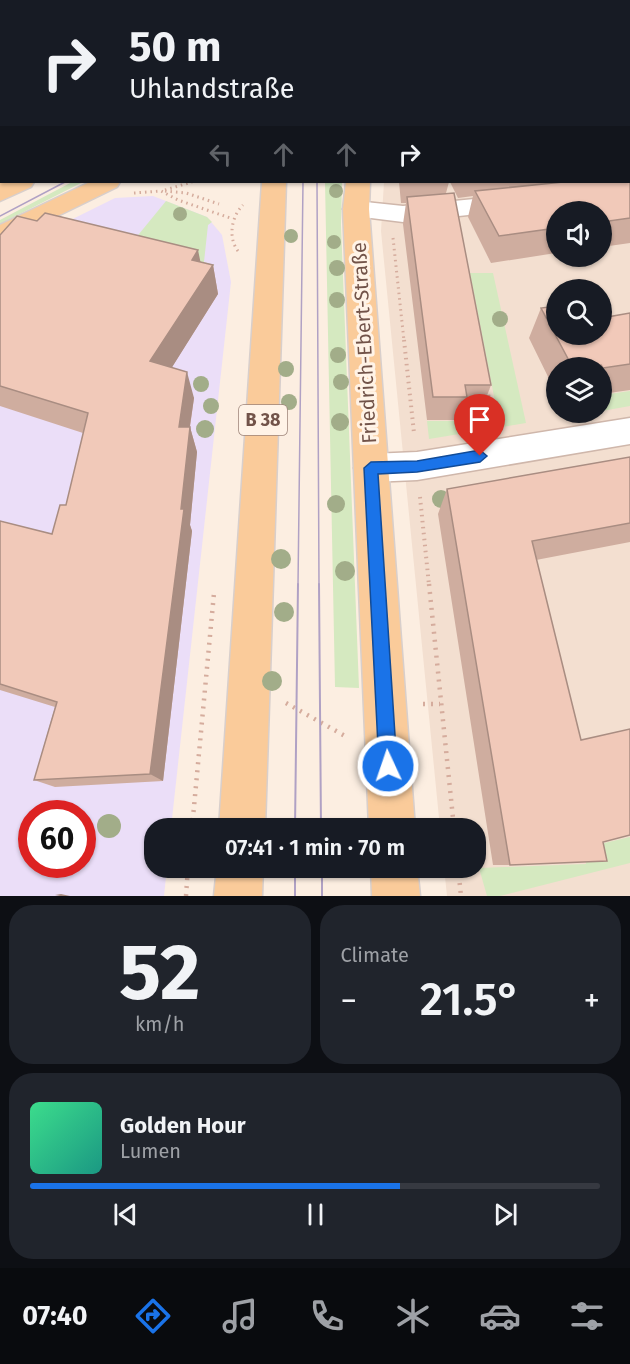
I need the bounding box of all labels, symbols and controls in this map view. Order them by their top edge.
text: 50 m [129,22,222,72]
icon: right [30,24,108,102]
text: Uhlandstraße [129,73,294,105]
icon: left [204,138,237,171]
icon: ahead [267,138,300,171]
icon: ahead [330,138,363,171]
icon: right [393,138,426,171]
map controls [546,201,612,423]
button: sound [546,201,612,267]
street label: Friedrich-Ebert-Straße [347,242,381,444]
button: search [546,279,612,345]
button: layers [546,357,612,423]
pin [454,394,505,456]
icon: arrive [463,403,496,436]
road number: B 38 [239,405,287,435]
position arrow [356,734,420,798]
speed limit sign: 60 [18,800,96,878]
text: 07:41 · 1 min · 70 m [225,834,405,861]
text: 52 [119,926,200,1020]
text: Climate [341,943,409,967]
text: 21.5° [420,973,521,1027]
text: − [341,981,357,1021]
text: + [584,981,600,1021]
text: km/h [135,1012,185,1036]
text: Golden Hour [120,1112,246,1139]
text: Lumen [120,1139,181,1163]
icon: previous [109,1198,142,1231]
icon: pause [299,1198,332,1231]
icon: next [489,1198,522,1231]
icon: directions [132,1295,174,1337]
icon: music [219,1295,261,1337]
icon: phone [306,1295,348,1337]
icon: climate [392,1295,434,1337]
icon: car [479,1295,521,1337]
icon: filters [566,1295,608,1337]
text: 07:40 [22,1300,88,1332]

